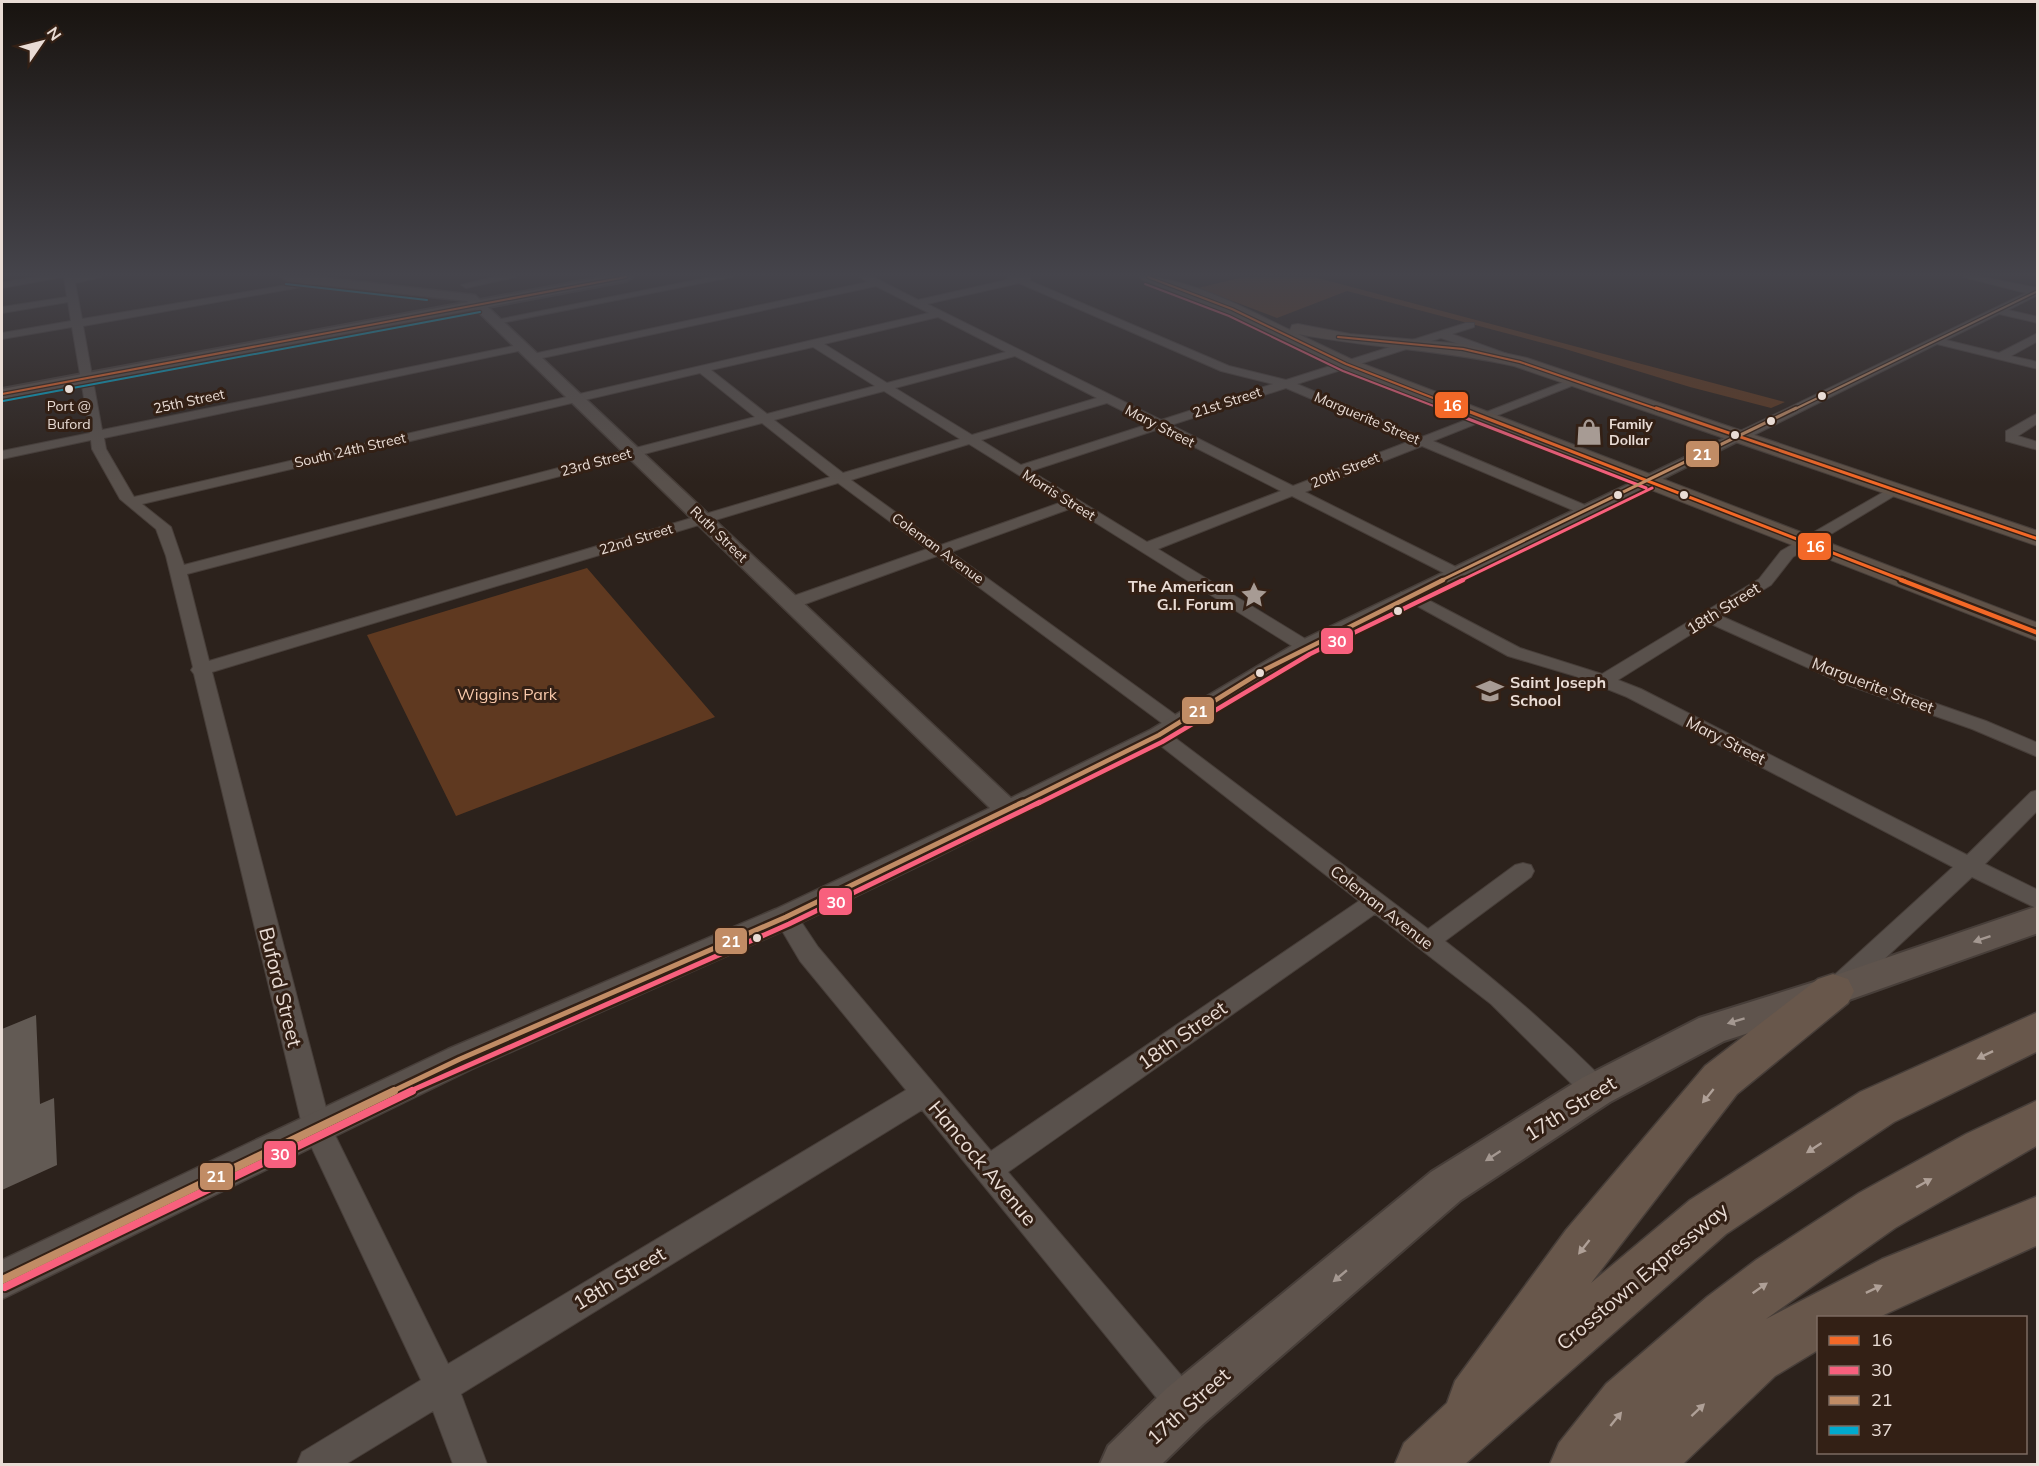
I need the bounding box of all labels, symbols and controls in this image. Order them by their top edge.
north arrow [12,12,72,72]
text: N [43,23,66,44]
street label: 21st Street [1190,382,1264,422]
marker: Port @ Buford [63,383,75,395]
street label: 25th Street [152,385,226,417]
street label: Marguerite Street [1312,388,1423,448]
unlabelled marker [1816,390,1828,402]
line badge: 16 [1434,391,1469,419]
text: 16 [1442,395,1462,415]
place label: Port @ Buford [47,397,91,433]
street label: Mary Street [1122,401,1198,451]
place label: Family Dollar [1609,415,1653,449]
unlabelled marker [1765,415,1777,427]
shop icon: Family Dollar [1574,417,1604,447]
street label: South 24th Street [293,428,408,472]
unlabelled marker [1729,429,1741,441]
line badge: 21 [1685,440,1720,468]
street label: 23rd Street [559,444,633,480]
text: 21 [1692,444,1712,464]
street label: 20th Street [1308,448,1382,492]
street label: Morris Street [1019,465,1099,525]
unlabelled marker [1612,489,1624,501]
unlabelled marker [1678,489,1690,501]
street label: Ruth Street [686,502,752,566]
street label: Coleman Avenue [888,509,988,587]
street label: 22nd Street [597,519,675,559]
line badge: 16 [1797,532,1832,561]
text: 16 [1805,536,1825,556]
place label: The American G.I. Forum [1128,576,1234,614]
street label: 18th Street [1683,577,1764,638]
place icon: The American G.I. Forum [1239,580,1269,610]
unlabelled marker [1392,605,1404,617]
line badge: 30 [1320,627,1354,655]
text: 30 [1327,631,1347,651]
street label: Marguerite Street [1809,653,1937,718]
unlabelled marker [1254,667,1266,679]
place label: Saint Joseph School [1510,672,1606,710]
school or university icon: Saint Joseph School [1475,676,1505,706]
park label: Wiggins Park [457,684,558,704]
line badge: 21 [1181,696,1215,725]
text: 21 [1188,701,1208,721]
street label: Mary Street [1683,711,1769,769]
street label: Coleman Avenue [1327,861,1437,953]
line badge: 30 [818,887,853,916]
text: 30 [826,892,846,912]
street label: Buford Street [254,924,308,1050]
line badge: 21 [714,927,748,955]
text: 21 [721,931,741,951]
unlabelled marker [751,932,763,944]
one-way arrow [1973,934,1991,944]
street label: 18th Street [1133,995,1231,1075]
one-way arrow [1727,1017,1745,1026]
one-way arrow [1976,1051,1993,1060]
street label: 17th Street [1520,1070,1620,1146]
one-way arrow [1701,1088,1714,1104]
street label: Hancock Avenue [924,1096,1042,1230]
line badge: 30 [263,1140,297,1169]
one-way arrow [1806,1143,1822,1154]
text: 30 [270,1144,290,1164]
one-way arrow [1485,1151,1502,1162]
line badge: 21 [199,1162,234,1191]
text: 21 [206,1166,226,1186]
one-way arrow [1916,1178,1933,1188]
street label: Crosstown Expressway [1551,1197,1733,1355]
one-way arrow [1579,1240,1591,1255]
street label: 18th Street [568,1241,670,1315]
one-way arrow [1333,1269,1348,1282]
one-way arrow [1752,1282,1768,1294]
one-way arrow [1865,1285,1882,1294]
legend [1817,1316,2027,1454]
text: 16 [1871,1328,1893,1351]
text: 30 [1871,1358,1893,1381]
street label: 17th Street [1141,1362,1235,1450]
text: 21 [1871,1388,1893,1411]
one-way arrow [1691,1403,1706,1417]
one-way arrow [1610,1411,1623,1427]
text: 37 [1871,1418,1893,1441]

